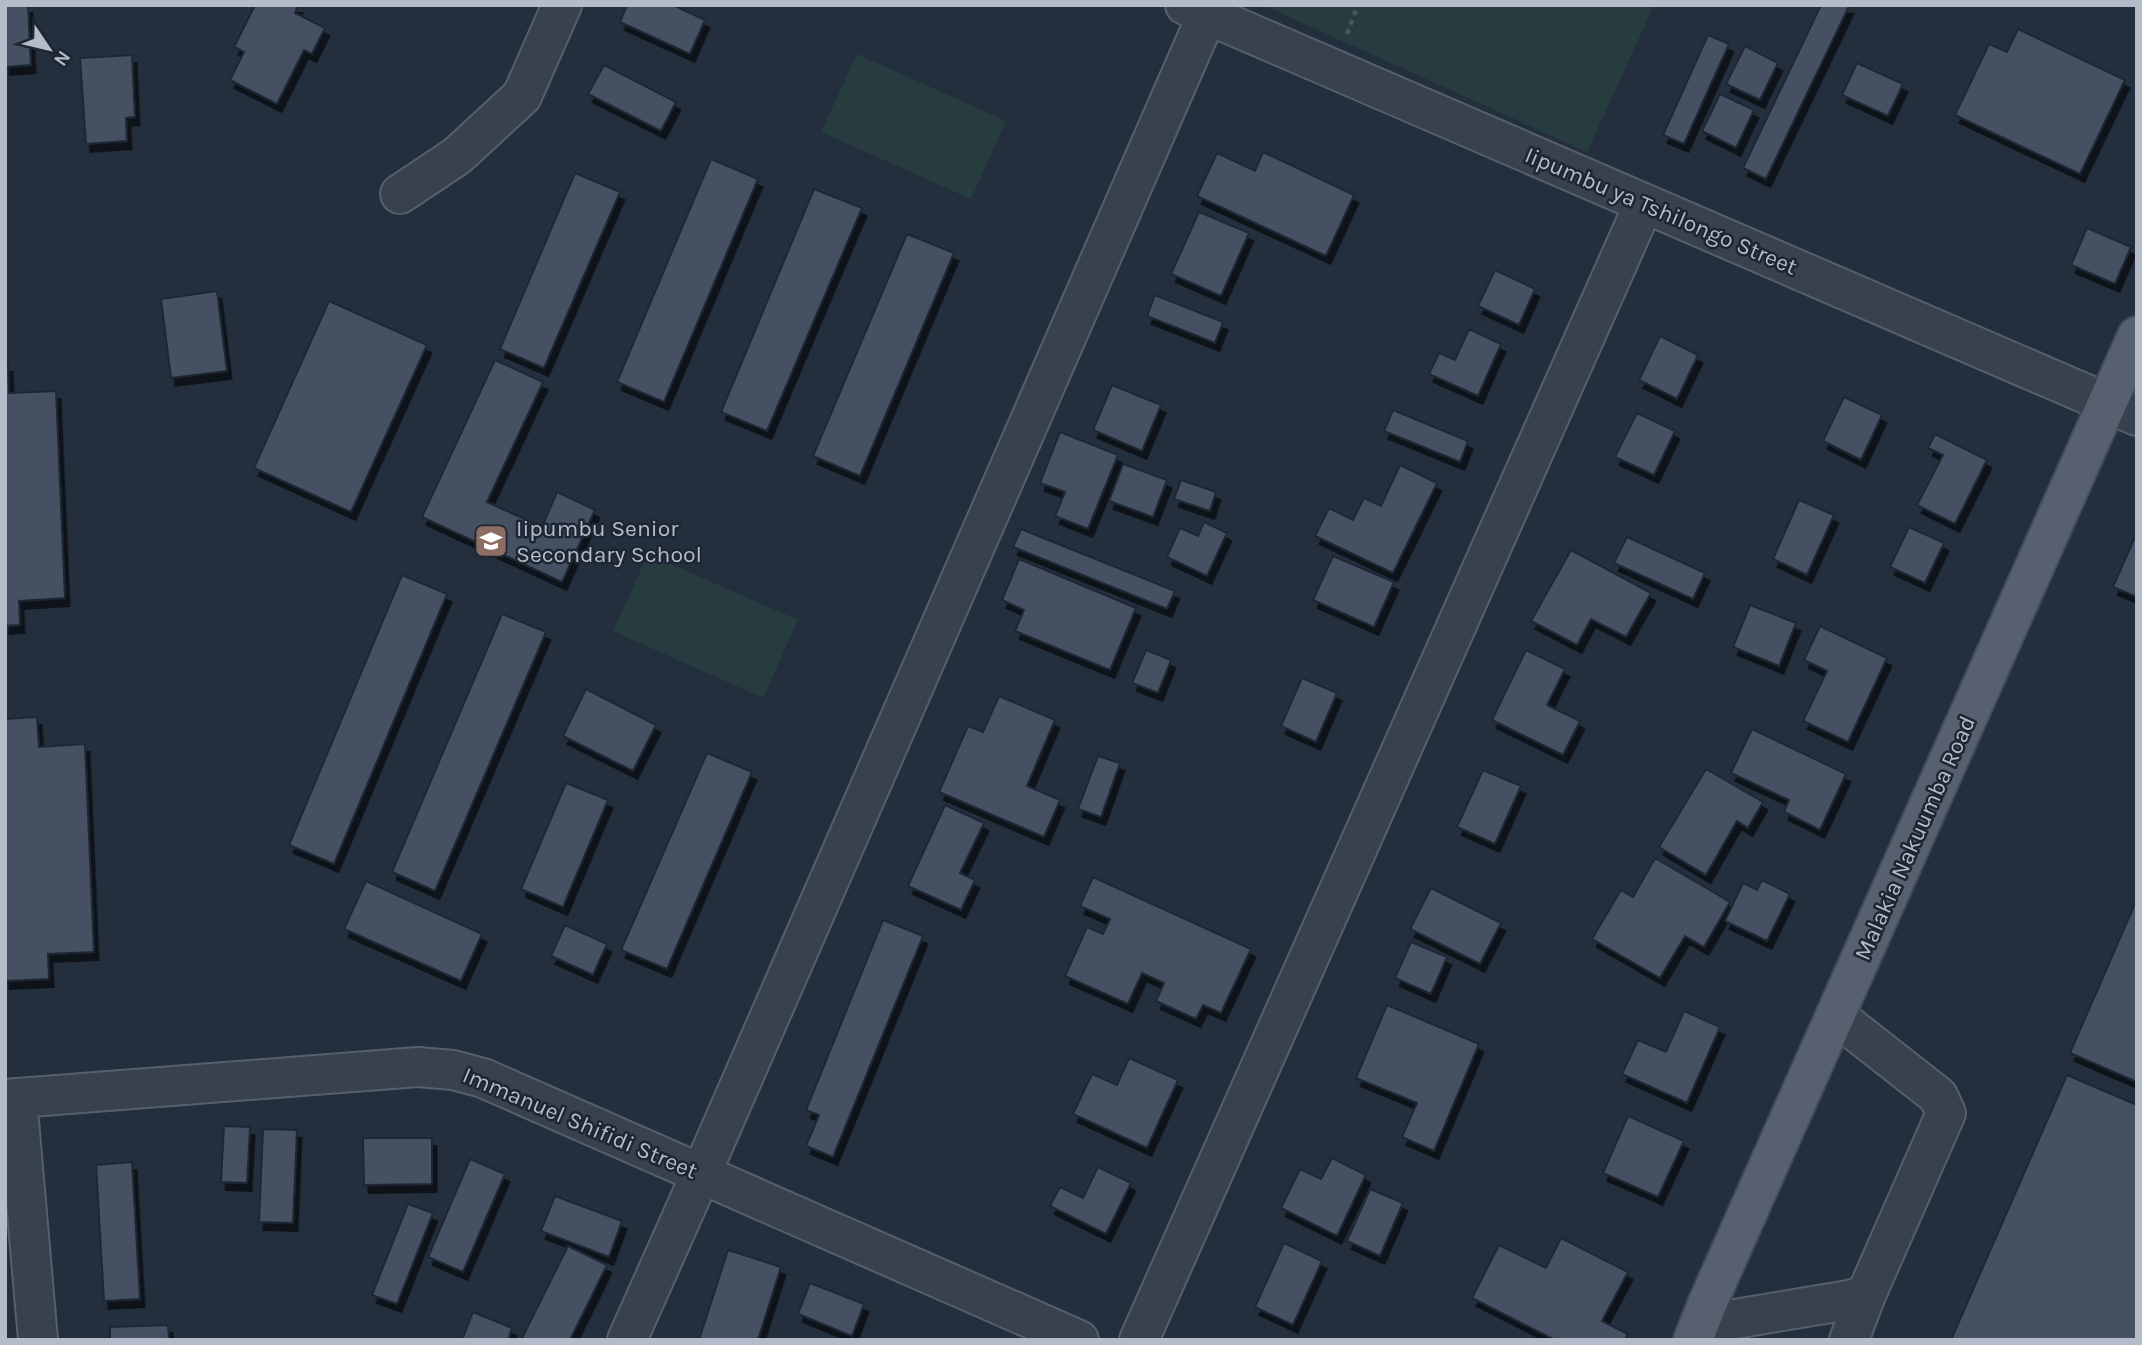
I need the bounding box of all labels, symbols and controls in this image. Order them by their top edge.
north arrow [14,14,84,84]
text: N [49,46,75,70]
street label: Iipumbu ya Tshilongo Street [1521,141,1802,281]
place label: Iipumbu Senior Secondary School [516,515,702,568]
school or university icon: Iipumbu Senior Secondary School [472,522,510,560]
street label: Malakia Nakuumba Road [1849,712,1981,964]
street label: Immanuel Shifidi Street [459,1061,702,1185]

